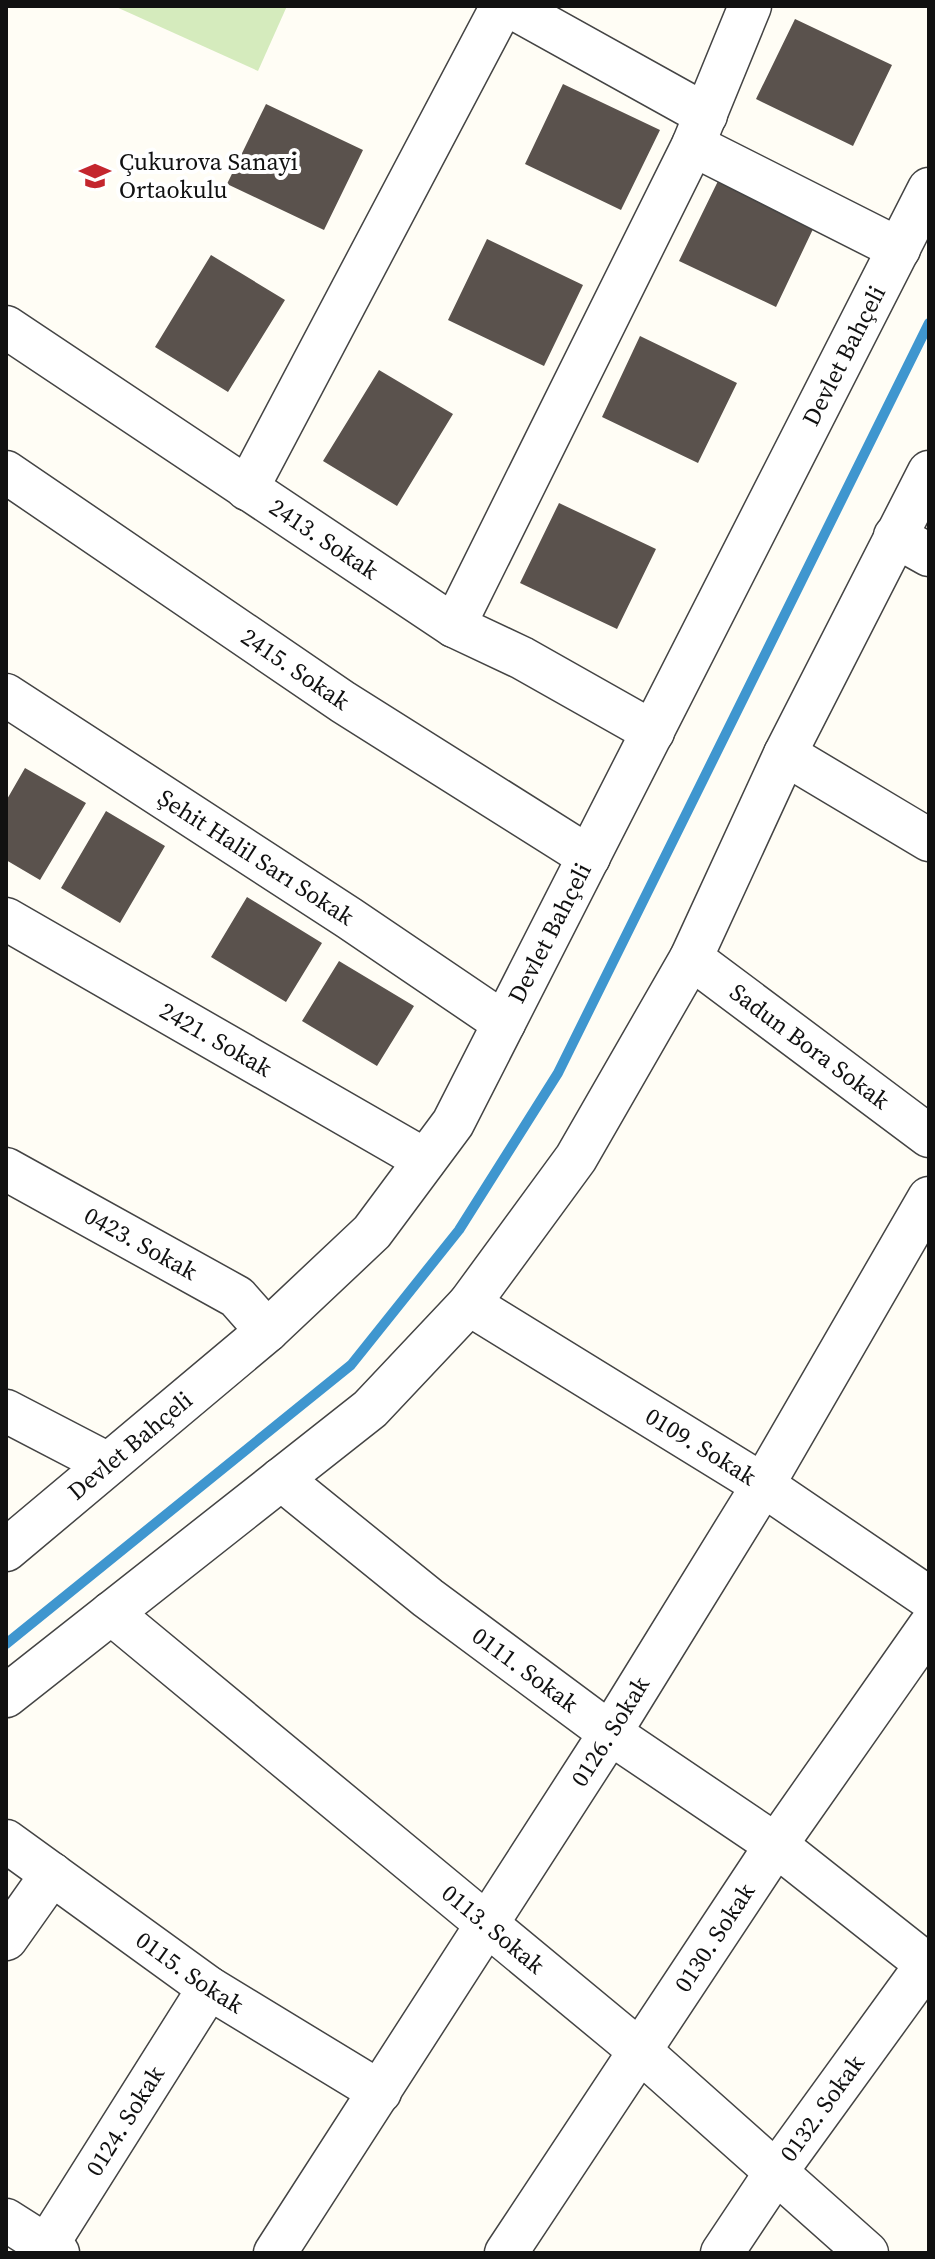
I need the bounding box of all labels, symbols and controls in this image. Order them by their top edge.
place label: Çukurova Sanayi Ortaokulu [119,145,298,206]
school or university icon: Çukurova Sanayi Ortaokulu [78,159,112,193]
street label: Devlet Bahçeli [794,280,893,431]
street label: 2413. Sokak [263,490,386,587]
street label: 2415. Sokak [235,620,357,718]
street label: Şehit Halil Sarı Sokak [152,781,361,933]
street label: Devlet Bahçeli [500,857,599,1009]
street label: Sadun Bora Sokak [723,976,897,1117]
street label: 2421. Sokak [154,994,279,1085]
street label: 0423. Sokak [78,1199,204,1288]
street label: Devlet Bahçeli [60,1384,199,1507]
street label: 0109. Sokak [639,1399,763,1493]
street label: 0111. Sokak [466,1619,586,1720]
street label: 0126. Sokak [563,1669,658,1793]
street label: 0130. Sokak [666,1876,763,1999]
street label: 0113. Sokak [435,1877,553,1982]
street label: 0115. Sokak [129,1923,251,2022]
street label: 0132. Sokak [772,2047,872,2168]
street label: 0124. Sokak [78,2059,172,2182]

